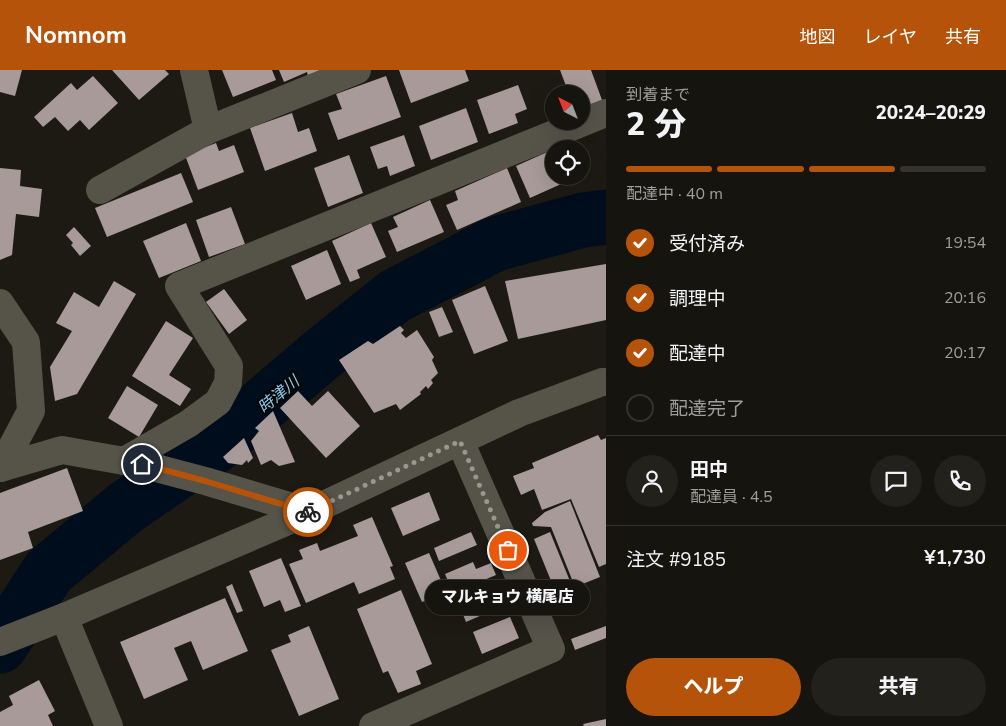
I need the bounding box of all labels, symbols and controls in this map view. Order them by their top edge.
text: Nomnom [25,19,127,51]
text: 地図 [800,25,836,49]
text: レイヤ [864,25,917,49]
text: 共有 [945,25,981,49]
text: 到着まで [626,84,690,106]
north arrow [545,85,590,130]
map controls [545,85,590,185]
text: 20:24–20:29 [875,100,986,126]
text: 2 分 [626,103,686,146]
button: locate [545,140,590,185]
text: 配達中 · 40 m [626,183,723,205]
icon: check [626,229,654,257]
text: 受付済み [669,231,745,257]
text: 19:54 [944,232,986,254]
icon: check [626,284,654,312]
text: 調理中 [669,286,726,312]
text: 20:16 [944,287,986,309]
icon: check [626,339,654,367]
text: 配達中 [669,341,726,367]
text: 20:17 [944,342,986,364]
water label: 時津川 [253,370,306,419]
text: 配達完了 [669,396,745,422]
pin [121,443,163,485]
icon: home [128,450,156,478]
button: person [626,455,678,507]
button: chat [870,455,922,507]
button: phone [934,455,986,507]
text: 田中 [690,457,728,483]
text: 配達員 · 4.5 [690,486,773,508]
courier [283,487,333,537]
icon: bike [294,498,322,526]
pin [487,529,529,571]
icon: bag [494,536,522,564]
text: ¥1,730 [924,545,986,571]
text: 注文 #9185 [626,547,726,573]
callout: マルキョウ 横尾店 [426,580,590,615]
text: マルキョウ 横尾店 [441,586,574,608]
button: ヘルプ [626,658,801,716]
button: 共有 [811,658,986,716]

